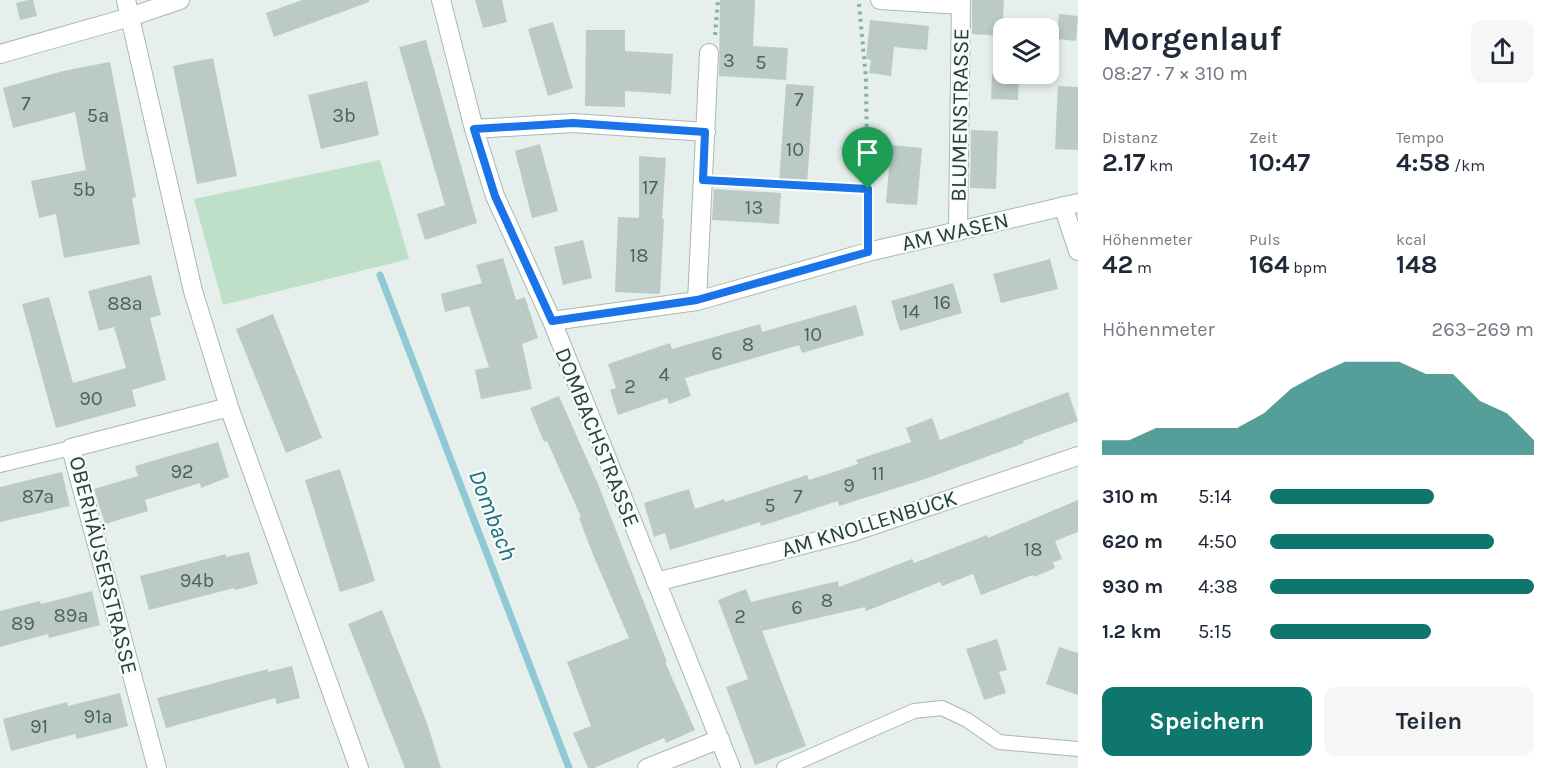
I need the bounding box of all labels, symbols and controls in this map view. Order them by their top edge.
map controls [993,18,1059,84]
button: layers [993,18,1059,84]
text: Morgenlauf [1102,20,1282,58]
button: share [1471,20,1534,83]
street label: BLUMENSTRASSE [945,28,975,202]
house number: 3 [723,49,735,72]
house number: 5 [755,51,767,74]
text: 08:27 · 7 × 310 m [1102,62,1248,85]
house number: 7 [794,88,804,111]
house number: 7 [21,92,31,115]
house number: 5a [87,104,109,127]
house number: 3b [332,104,356,127]
pin [842,127,893,189]
text: Distanz [1102,128,1158,147]
text: Zeit [1249,128,1277,147]
text: Tempo [1396,128,1444,147]
icon: arrive [851,136,884,169]
house number: 10 [786,138,804,161]
text: 2.17 [1102,147,1146,178]
text: 10:47 [1249,147,1310,178]
text: 4:58 [1396,147,1450,178]
text: km [1146,156,1173,175]
text: /km [1450,156,1485,175]
house number: 17 [642,176,659,199]
house number: 5b [72,178,96,201]
house number: 13 [745,196,763,219]
street label: AM WASEN [899,207,1011,257]
text: Höhenmeter [1102,230,1192,249]
text: Puls [1249,230,1280,249]
text: kcal [1396,230,1427,249]
house number: 18 [630,244,648,267]
text: 42 [1102,249,1133,280]
text: 164 [1249,249,1290,280]
text: 148 [1396,249,1438,280]
text: m [1133,258,1152,277]
text: bpm [1290,258,1327,277]
house number: 16 [933,291,951,314]
house number: 88a [107,292,143,315]
house number: 14 [902,300,920,323]
text: Höhenmeter [1102,318,1215,341]
text: 263–269 m [1432,318,1534,341]
house number: 10 [804,323,822,346]
house number: 8 [742,333,754,356]
house number: 6 [711,342,723,365]
street label: DOMBACHSTRASSE [549,344,645,531]
house number: 4 [658,363,670,386]
house number: 2 [624,375,636,398]
house number: 90 [79,387,103,410]
street label: OBERHÄUSERSTRASSE [63,453,143,677]
house number: 92 [170,460,194,483]
house number: 11 [871,462,885,485]
water label: Dombach [463,466,523,564]
house number: 9 [843,474,855,497]
house number: 87a [22,485,54,508]
street label: AM KNOLLENBUCK [778,485,960,563]
house number: 7 [793,485,803,508]
text: 310 m [1102,485,1158,508]
text: 5:14 [1198,485,1232,508]
house number: 5 [764,494,776,517]
text: 620 m [1102,530,1163,553]
text: 4:50 [1198,530,1237,553]
house number: 18 [1024,538,1042,561]
house number: 94b [180,569,214,592]
text: 930 m [1102,575,1163,598]
text: 4:38 [1198,575,1238,598]
house number: 8 [821,589,833,612]
house number: 6 [791,596,803,619]
house number: 89a [54,604,88,627]
house number: 2 [734,605,746,628]
house number: 89 [11,612,35,635]
text: 1.2 km [1102,620,1161,643]
text: 5:15 [1198,620,1232,643]
button: Speichern [1102,687,1312,756]
button: Teilen [1324,687,1534,756]
house number: 91a [83,705,113,728]
house number: 91 [30,715,48,738]

